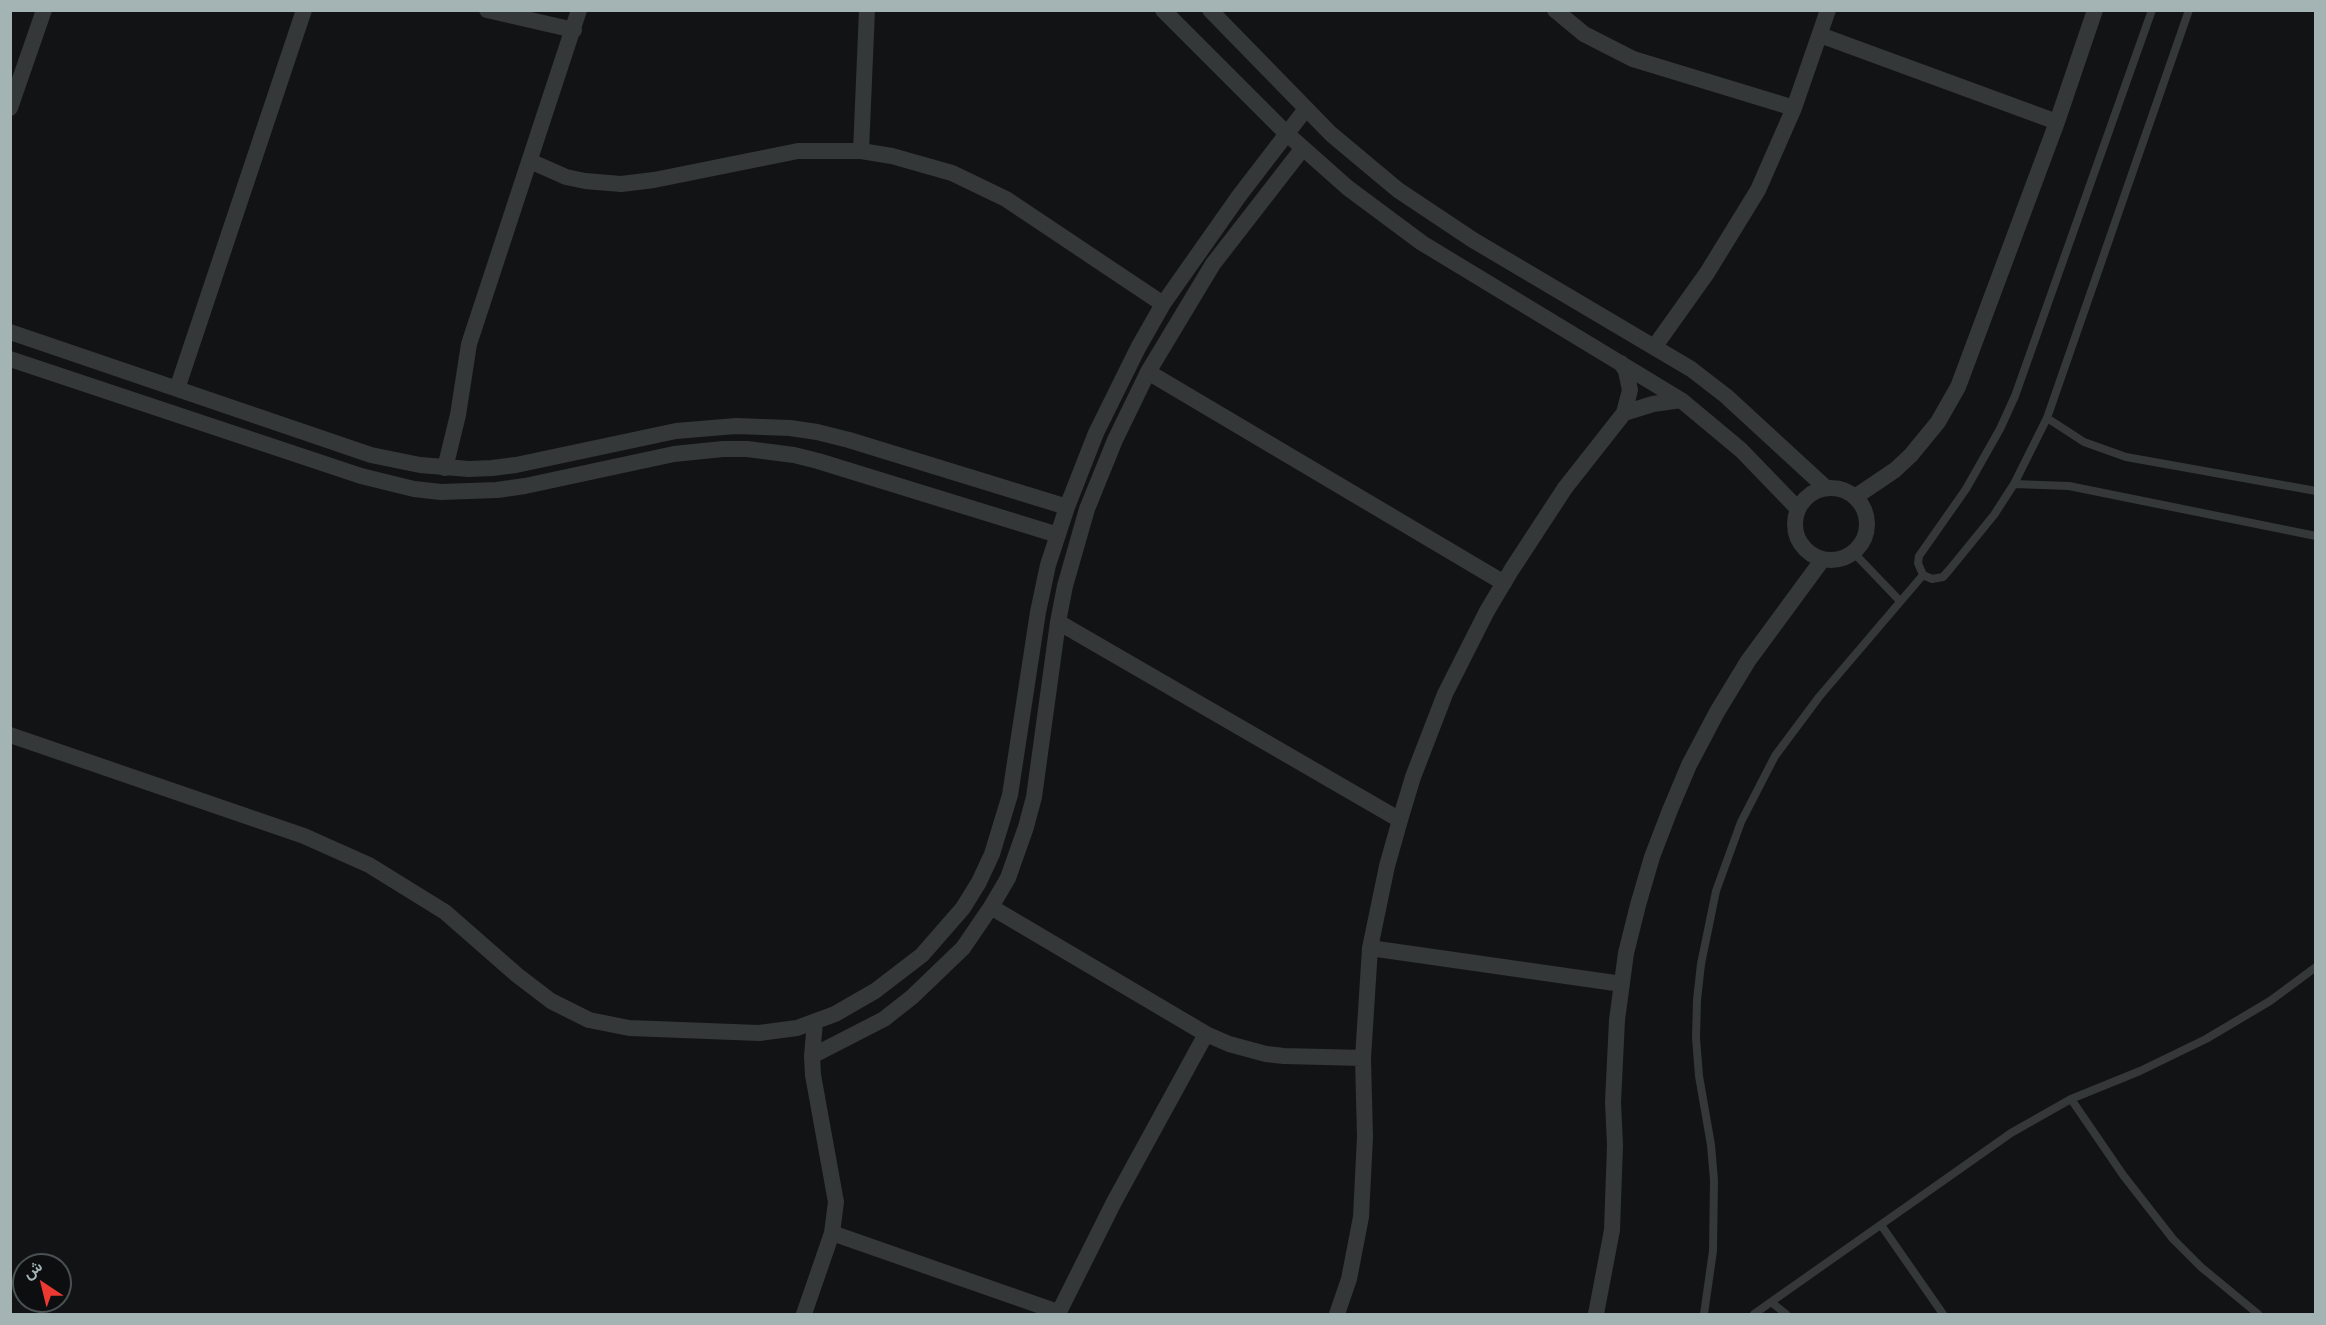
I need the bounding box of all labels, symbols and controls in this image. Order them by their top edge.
north arrow [12,1253,72,1313]
text: ش [19,1255,47,1284]

